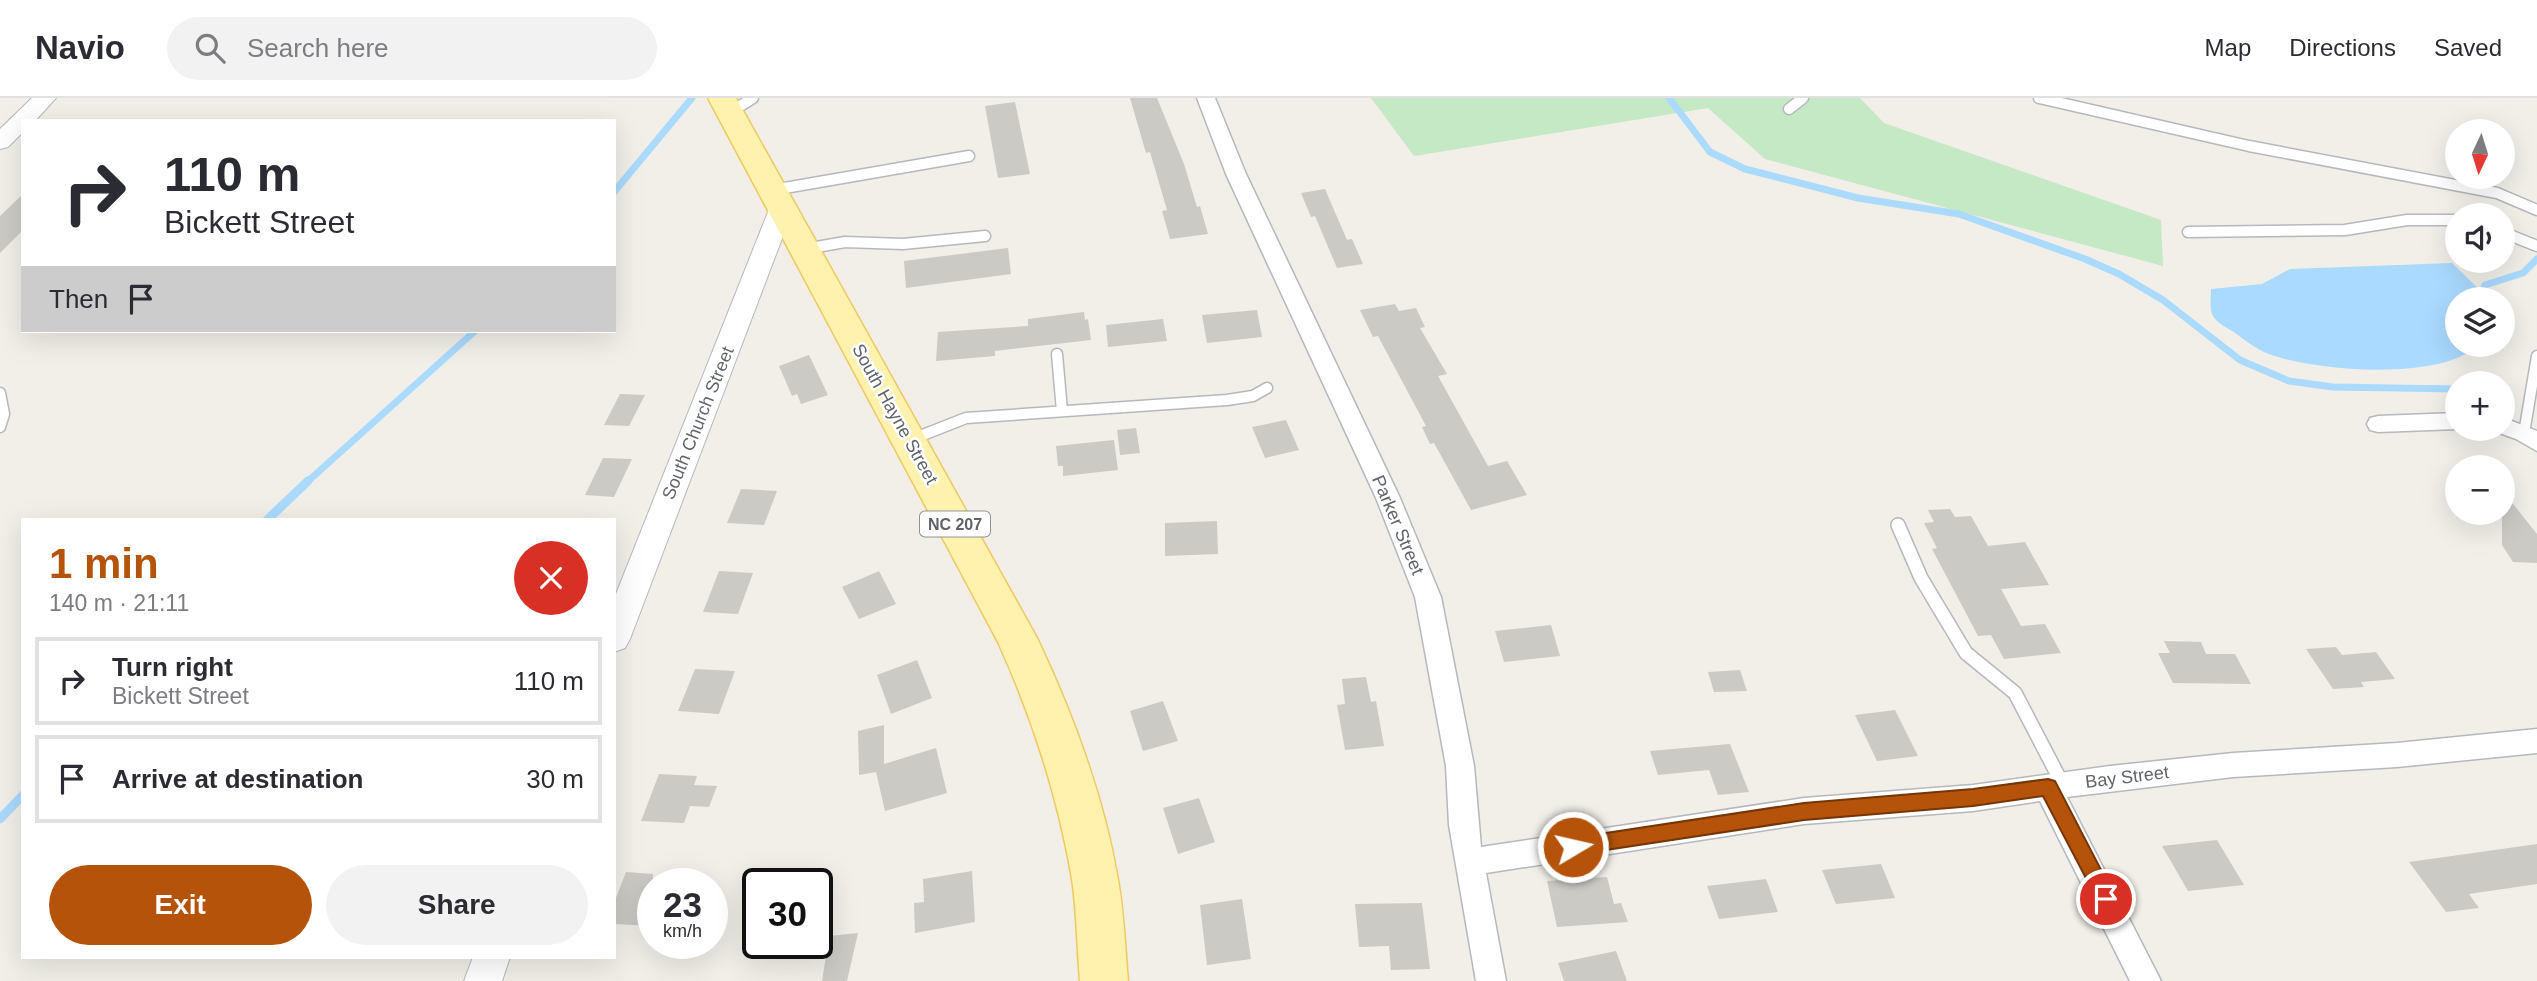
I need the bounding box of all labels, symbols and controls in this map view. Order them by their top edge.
search box [167,17,657,80]
text: Navio [35,29,125,66]
icon: search [191,29,229,67]
text: Search here [247,33,389,63]
text: Map [2205,34,2251,61]
text: Directions [2289,34,2396,61]
text: Saved [2434,34,2502,61]
north arrow [2445,119,2515,189]
map controls [2445,119,2515,525]
icon: right [49,147,140,238]
text: 110 m [164,147,300,201]
button: sound [2445,203,2515,273]
text: Bickett Street [164,204,354,240]
icon: arrive [122,280,160,318]
text: Then [49,284,108,314]
button: layers [2445,287,2515,357]
street label: South Hayne Street [848,340,942,488]
street label: South Church Street [658,344,738,502]
button: + [2445,371,2515,441]
button: − [2445,455,2515,525]
street label: Parker Street [1368,472,1428,578]
road number: NC 207 [920,512,990,536]
text: 1 min [49,540,159,587]
button: close [514,541,588,615]
text: 140 m · 21:11 [49,590,189,616]
text: Turn right [112,652,233,682]
icon: right [53,662,91,700]
text: 110 m [514,666,584,696]
text: Bickett Street [112,683,249,709]
icon: arrive [53,760,91,798]
street label: Bay Street [2084,762,2170,792]
text: Arrive at destination [112,764,363,794]
text: 30 m [526,764,584,794]
position arrow [1536,810,1610,884]
button: Exit [49,865,312,945]
button: Share [326,865,588,945]
speed limit sign: 30 [742,868,833,959]
pin [2076,869,2136,929]
icon: arrive [2087,880,2125,918]
text: 23 [663,885,702,924]
text: km/h [663,921,702,941]

